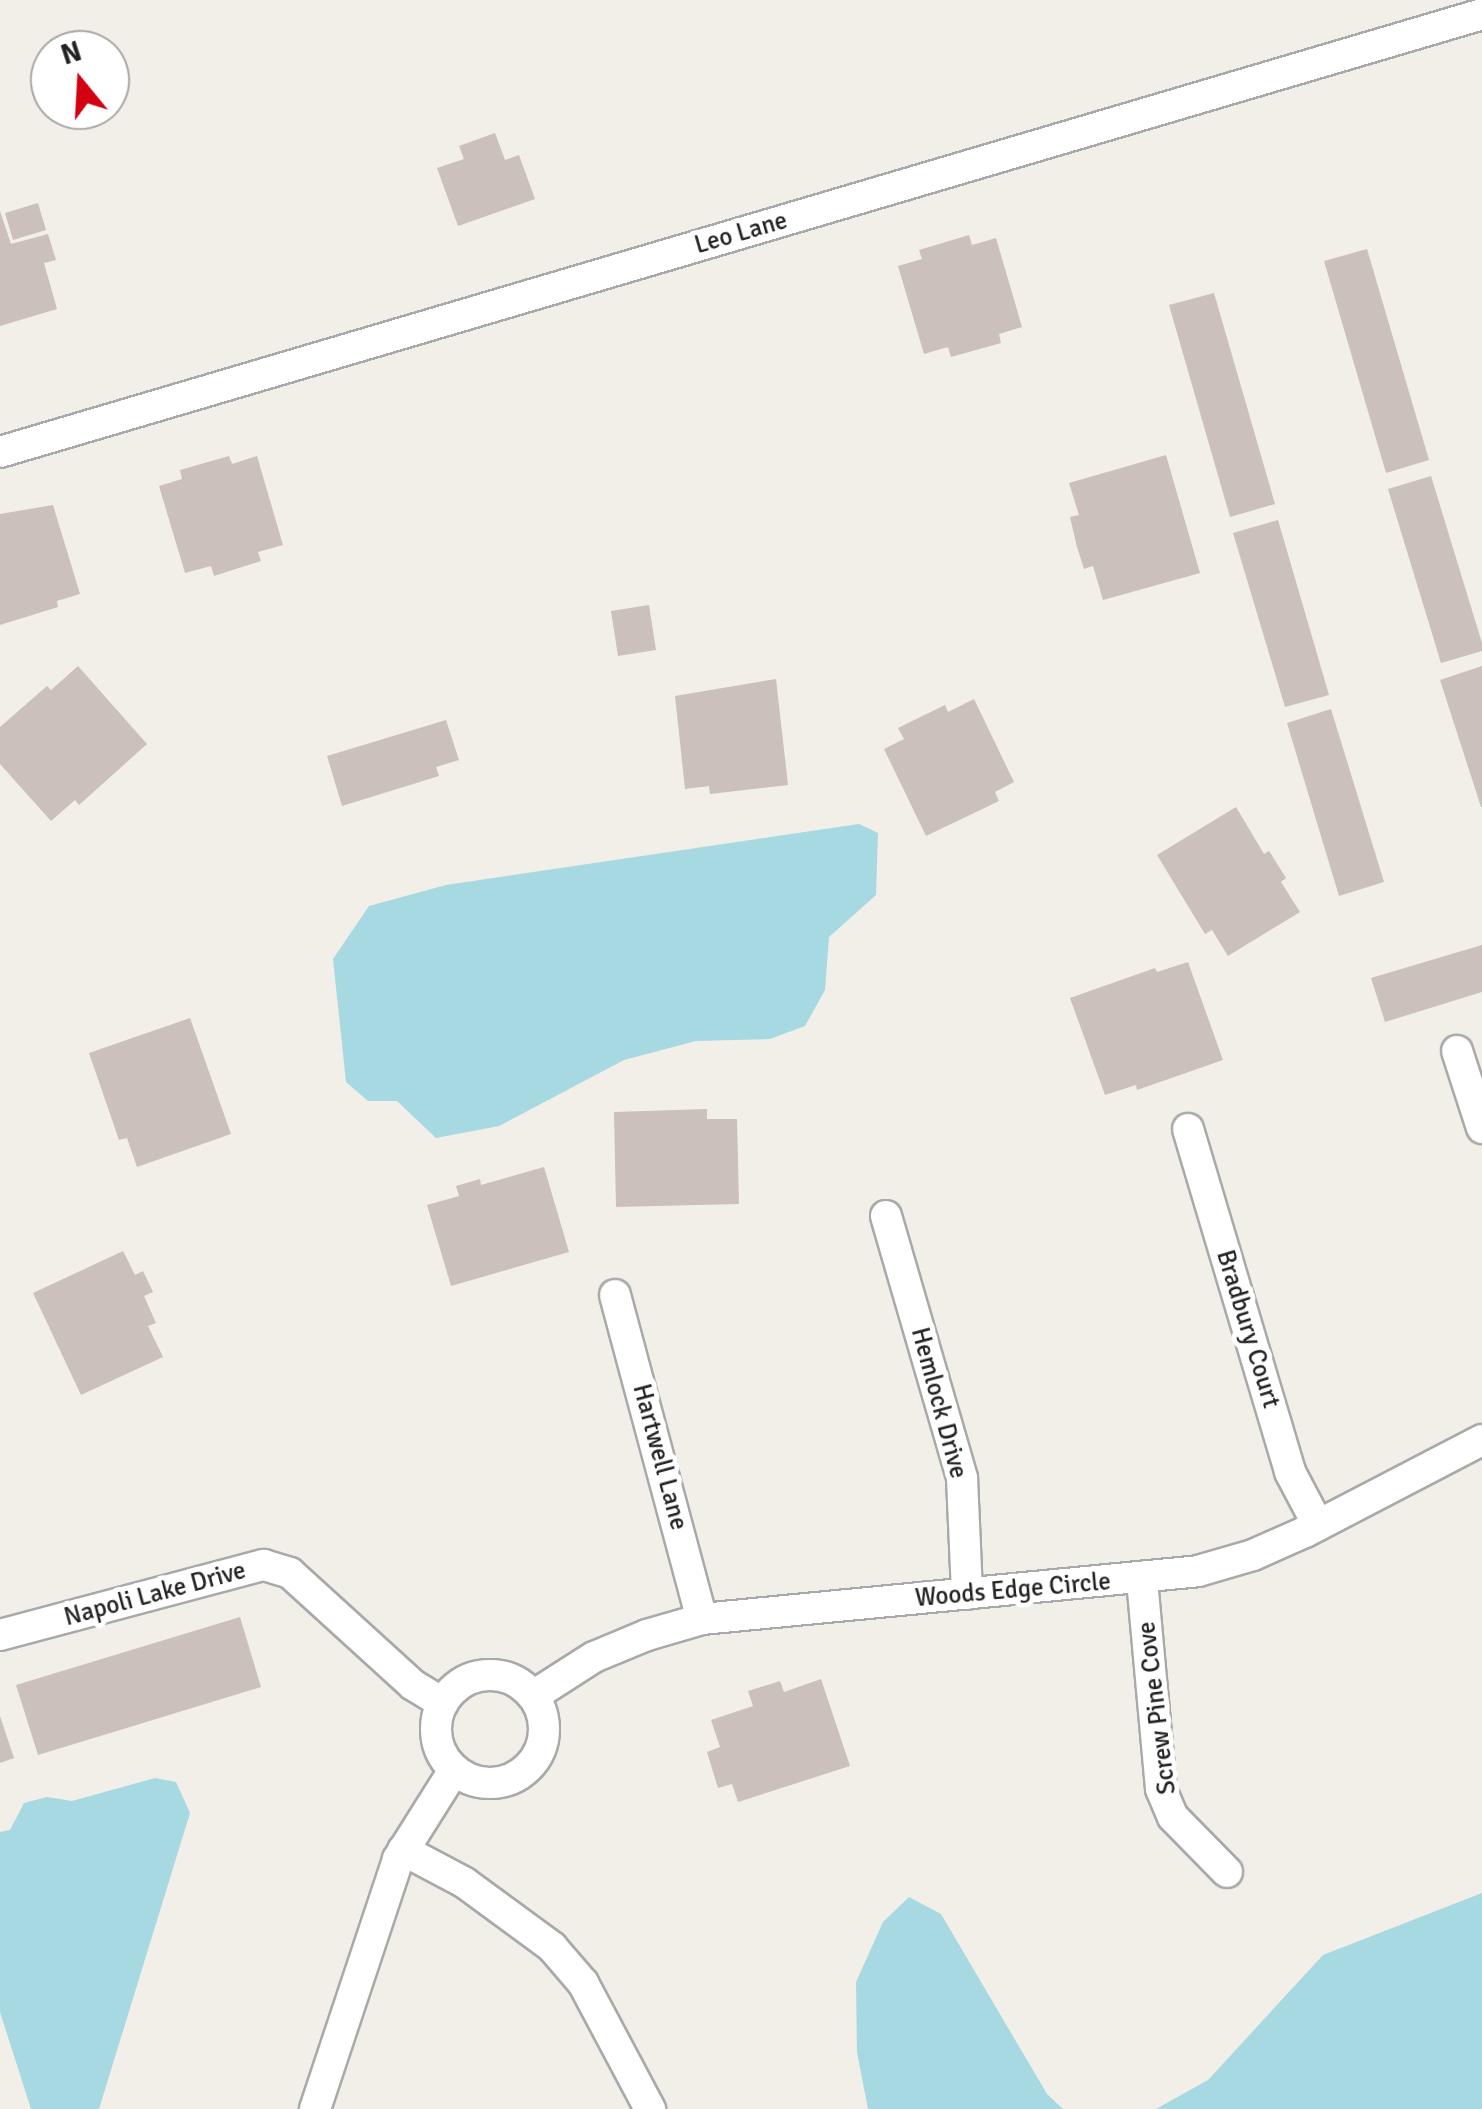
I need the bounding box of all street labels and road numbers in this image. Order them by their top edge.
street label: Leo Lane [691,205,791,261]
street label: Bradbury Court [1210,1246,1286,1412]
street label: Hemlock Drive [904,1324,974,1482]
street label: Hartwell Lane [626,1381,694,1533]
street label: Napoli Lake Drive [61,1555,249,1633]
street label: Woods Edge Circle [914,1567,1112,1613]
street label: Screw Pine Cove [1132,1620,1182,1796]

